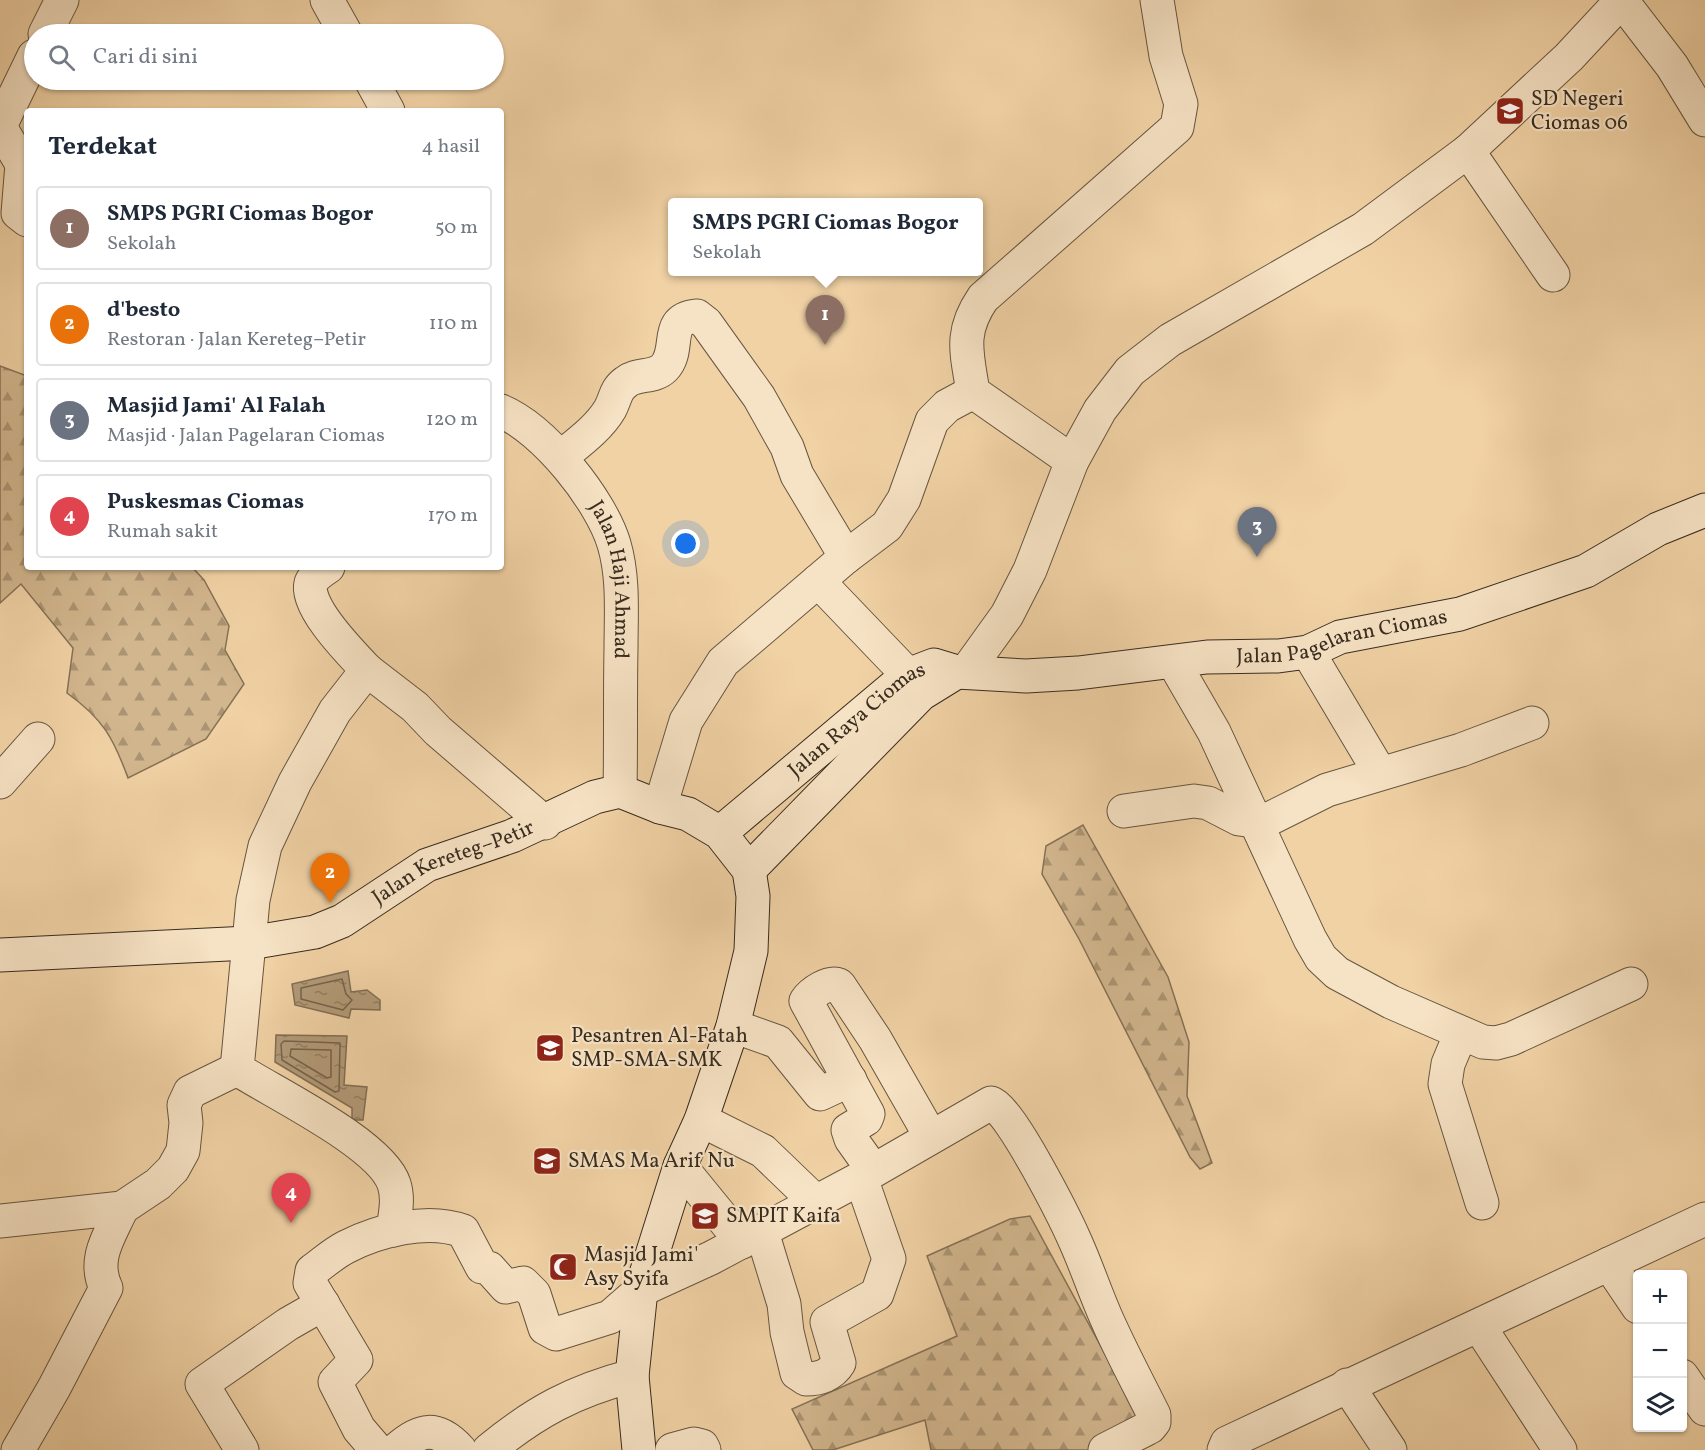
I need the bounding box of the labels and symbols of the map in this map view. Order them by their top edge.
place label: SD Negeri Ciomas 06 [1531,85,1628,138]
school or university icon: SD Negeri Ciomas 06 [1494,95,1526,127]
pin: 1 [806,296,844,345]
street label: Jalan Haji Ahmad [582,495,636,659]
pin: 3 [1238,508,1276,557]
your location [671,529,700,558]
street label: Jalan Pagelaran Ciomas [1236,602,1450,671]
street label: Jalan Raya Ciomas [782,655,930,784]
street label: Jalan Kereteg–Petir [366,813,539,912]
pin: 2 [310,854,350,903]
place label: Pesantren Al-Fatah SMP-SMA-SMK [571,1022,748,1075]
school or university icon: Pesantren Al-Fatah SMP-SMA-SMK [534,1032,566,1064]
school or university icon: SMAS Ma Arif Nu [531,1145,563,1177]
place label: SMAS Ma Arif Nu [568,1147,735,1176]
pin: 4 [272,1174,310,1223]
school or university icon: SMPIT Kaifa [689,1200,721,1232]
place label: SMPIT Kaifa [726,1202,841,1231]
place label: Masjid Jami' Asy Syifa [584,1241,698,1294]
mosque icon: Masjid Jami' Asy Syifa [547,1251,579,1283]

